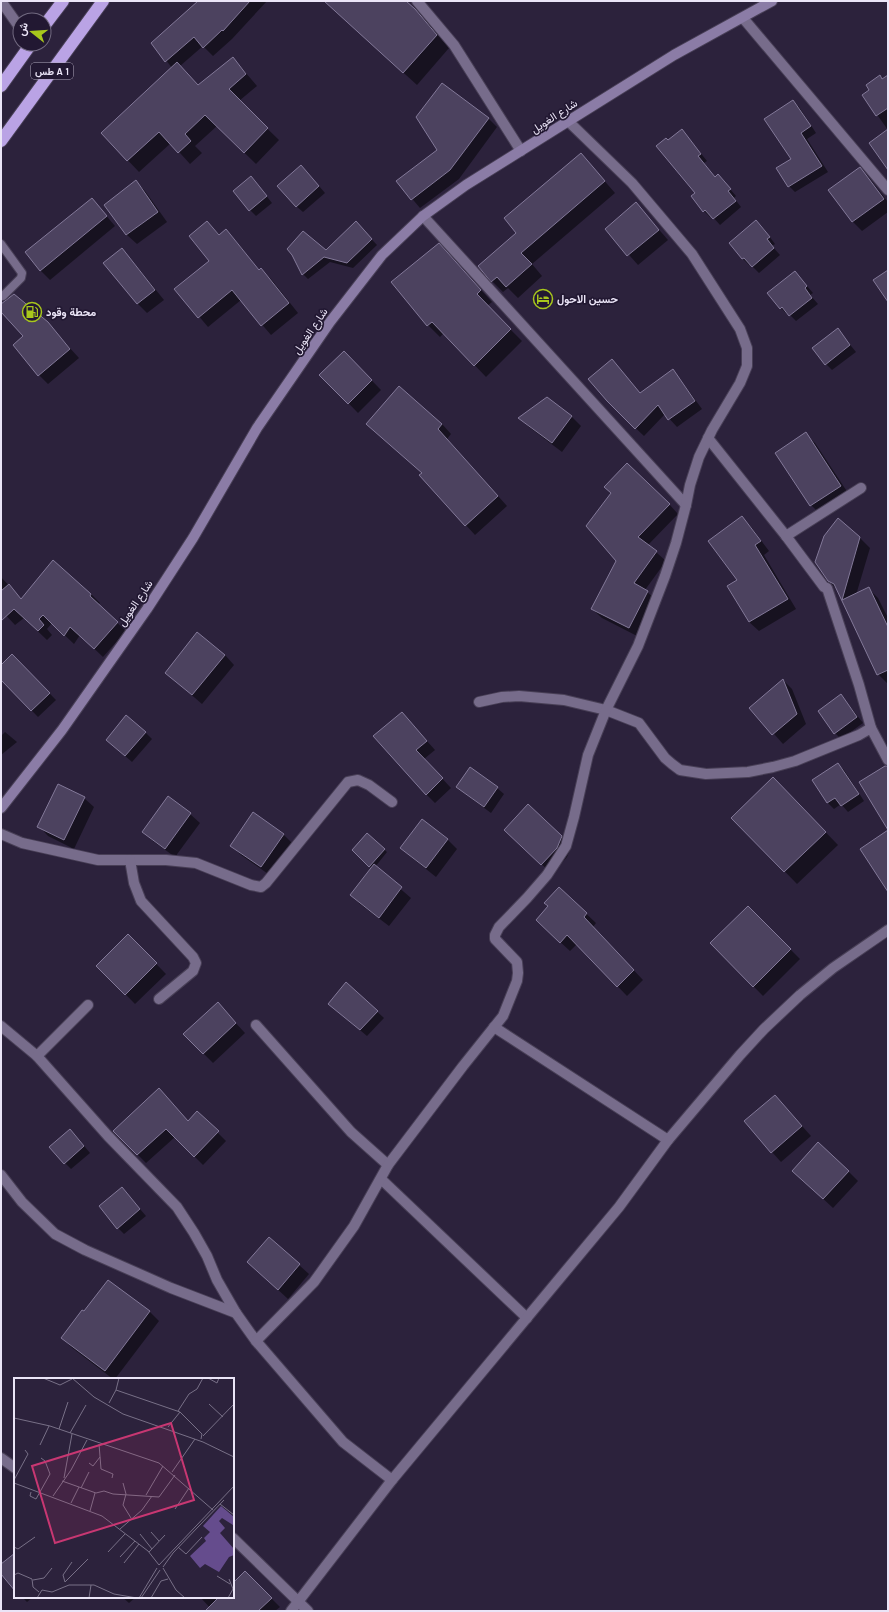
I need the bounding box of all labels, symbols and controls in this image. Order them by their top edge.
north arrow [12,12,52,52]
text: ش [15,21,31,37]
road number: طس A 1 [31,63,73,79]
street label: شارع الغويل [529,96,581,137]
hotel icon: حسين الاحول [532,288,554,310]
place label: حسين الاحول [557,293,619,306]
fuel station icon: محطة وقود [21,301,43,323]
street label: شارع الغويل [290,305,332,357]
place label: محطة وقود [46,306,96,319]
street label: شارع الغويل [115,577,157,629]
inset map [14,1378,234,1598]

